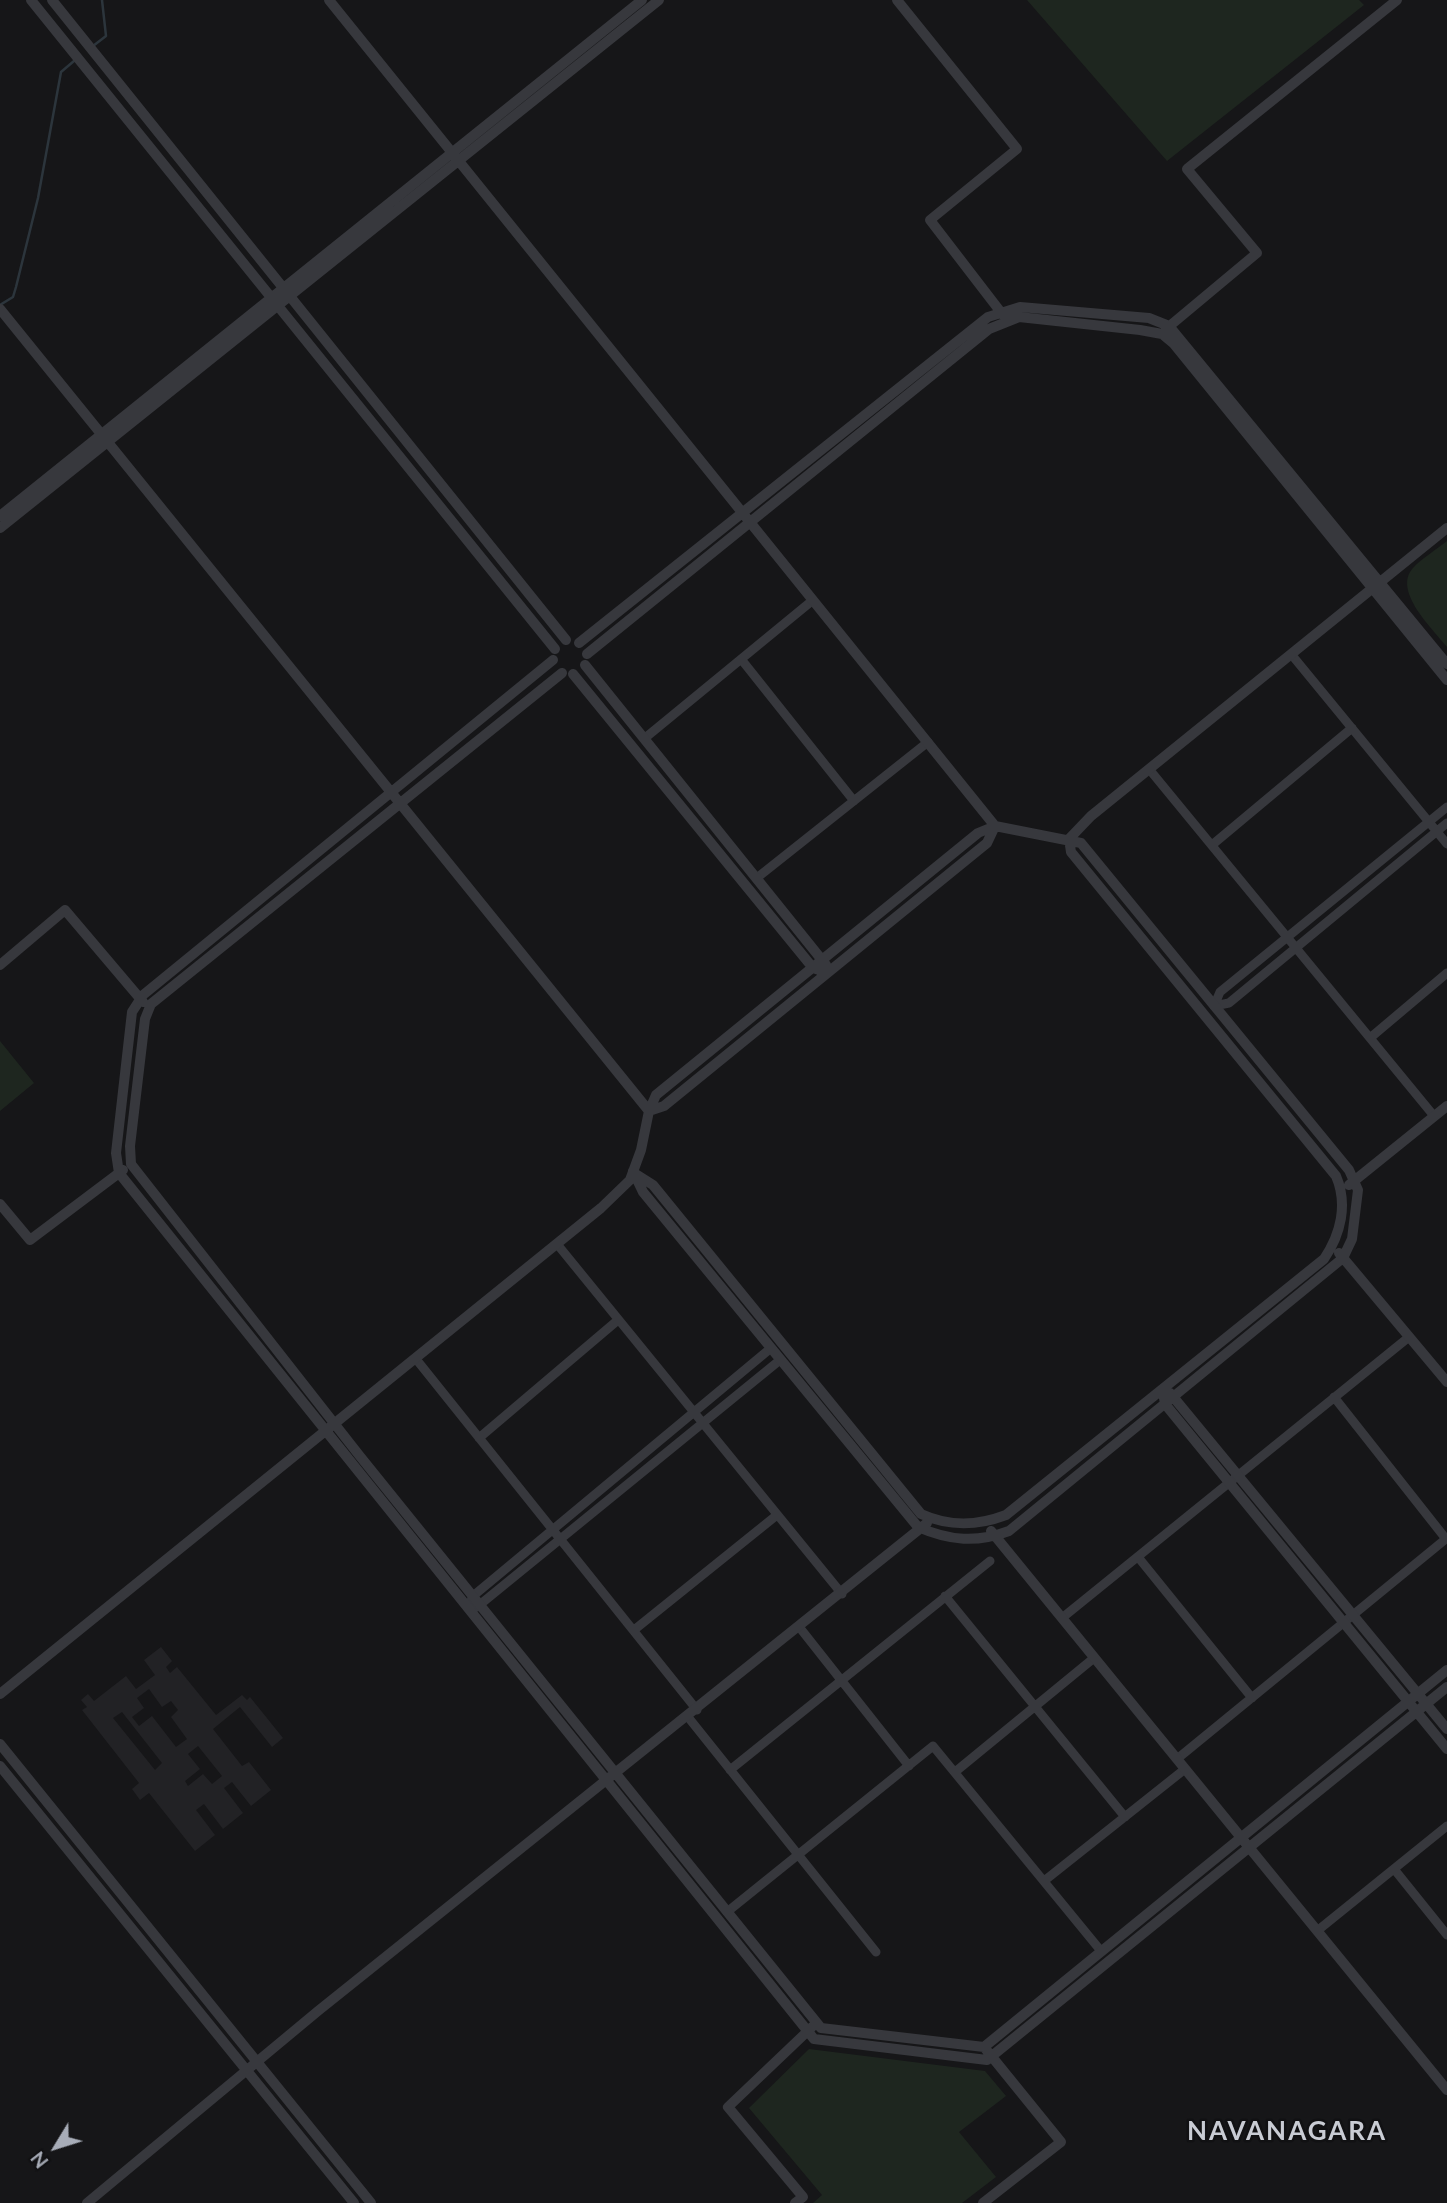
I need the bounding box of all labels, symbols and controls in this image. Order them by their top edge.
north arrow [21,2112,91,2182]
district label: NAVANAGARA [1188,2116,1386,2148]
text: N [25,2147,53,2173]

